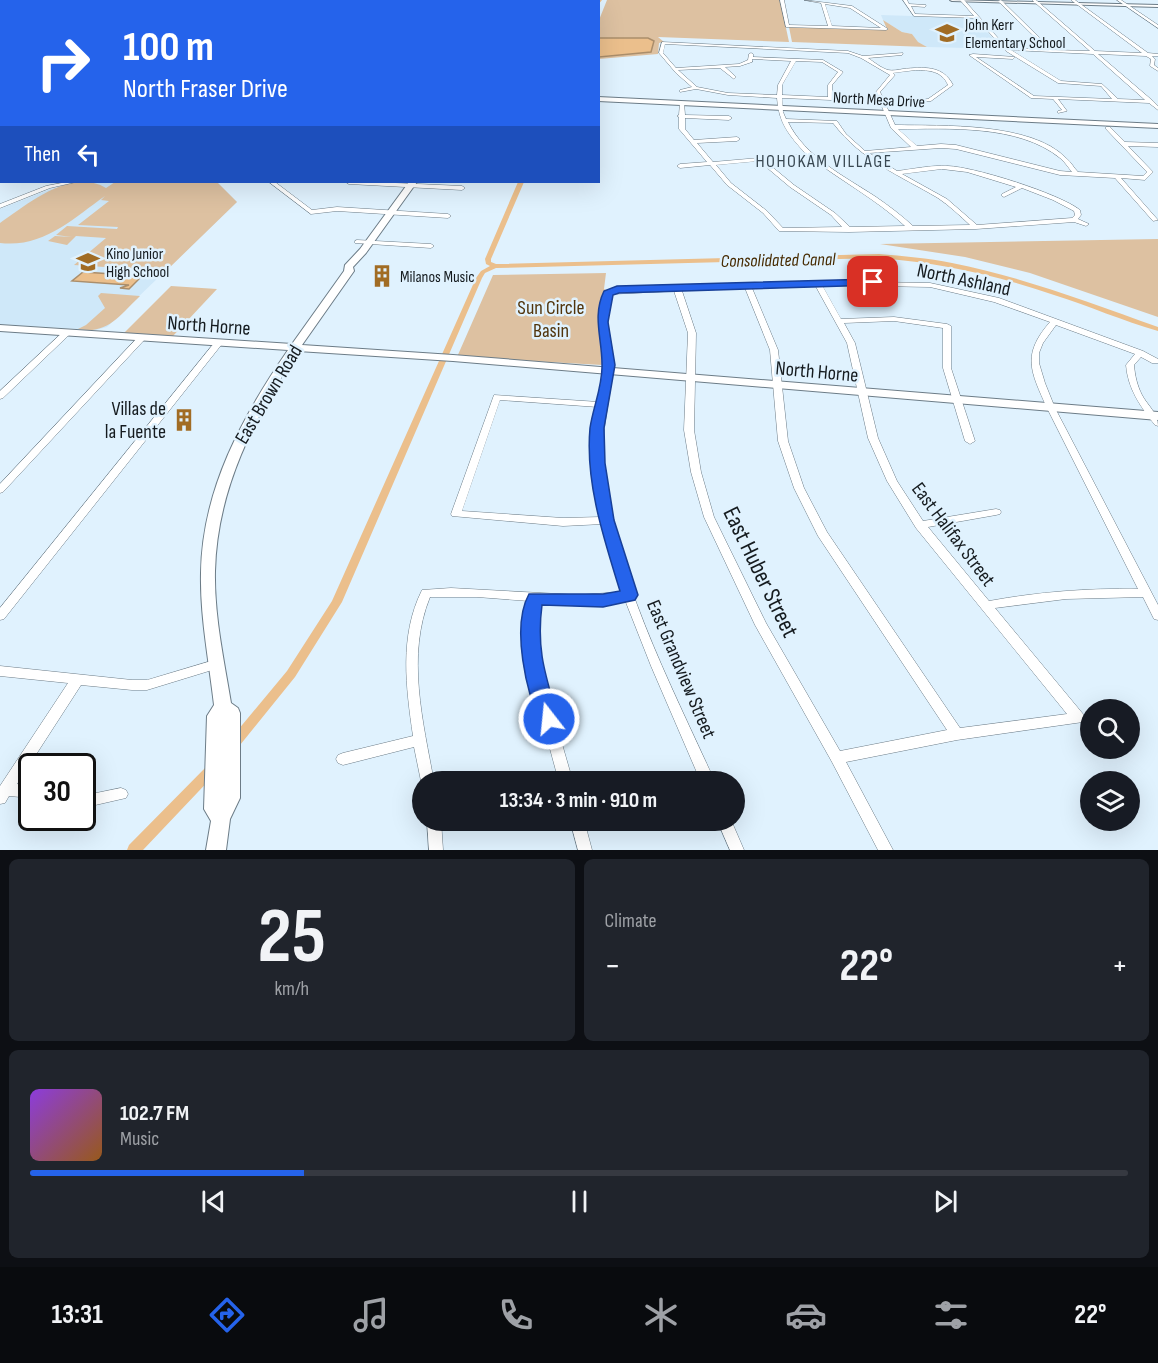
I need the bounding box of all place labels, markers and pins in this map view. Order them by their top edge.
place label: John Kerr Elementary School [964,16,1065,53]
school or university icon: John Kerr Elementary School [934,20,960,46]
place label: Kino Junior High School [106,245,169,282]
school or university icon: Kino Junior High School [75,249,101,275]
pin [847,256,898,307]
building icon: Milanos Music [369,263,395,289]
place label: Milanos Music [400,268,475,287]
place label: Villas de la Fuente [105,397,166,444]
building icon: Villas de la Fuente [171,407,197,433]

